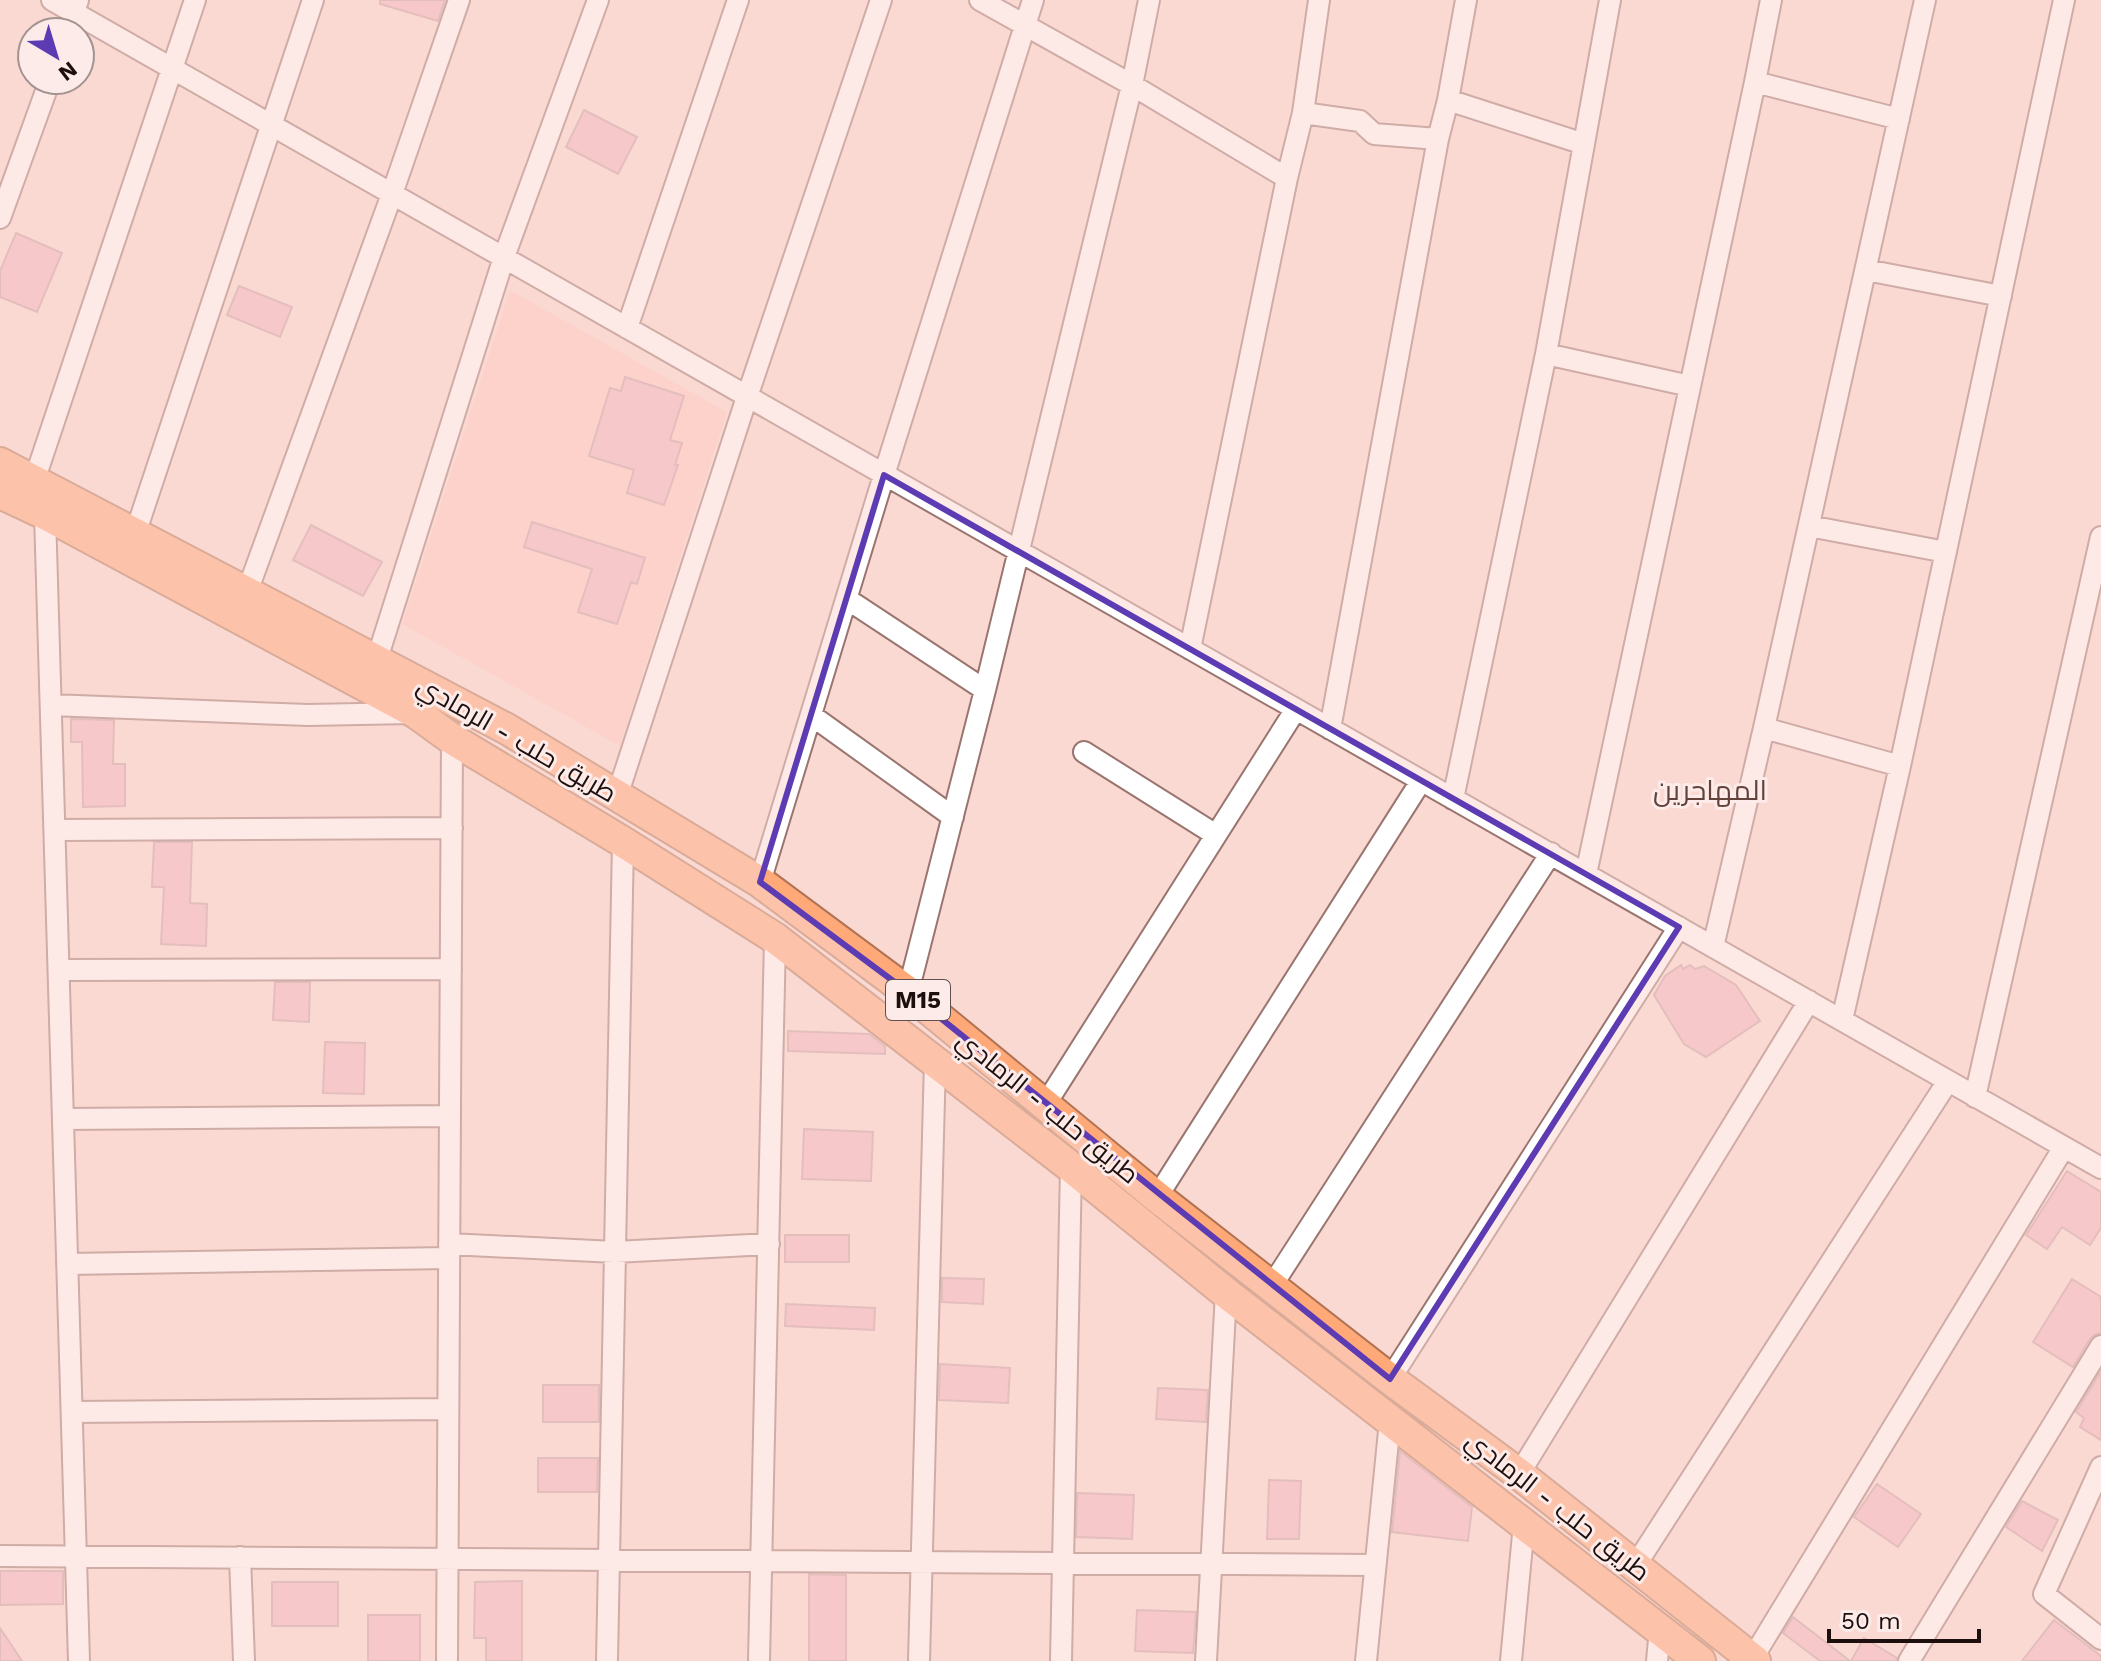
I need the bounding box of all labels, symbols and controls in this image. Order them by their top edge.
north arrow [16,16,96,96]
text: N [54,56,82,86]
street label: طريق حلب - الرمادي [410,670,622,813]
district label: المهاجرين [1653,774,1767,807]
road number: M15 [886,980,950,1020]
street label: طريق حلب - الرمادي [948,1025,1145,1193]
street label: طريق حلب - الرمادي [1457,1425,1656,1591]
scale bar [1829,1593,1979,1643]
text: 50 m [1841,1607,1901,1635]

